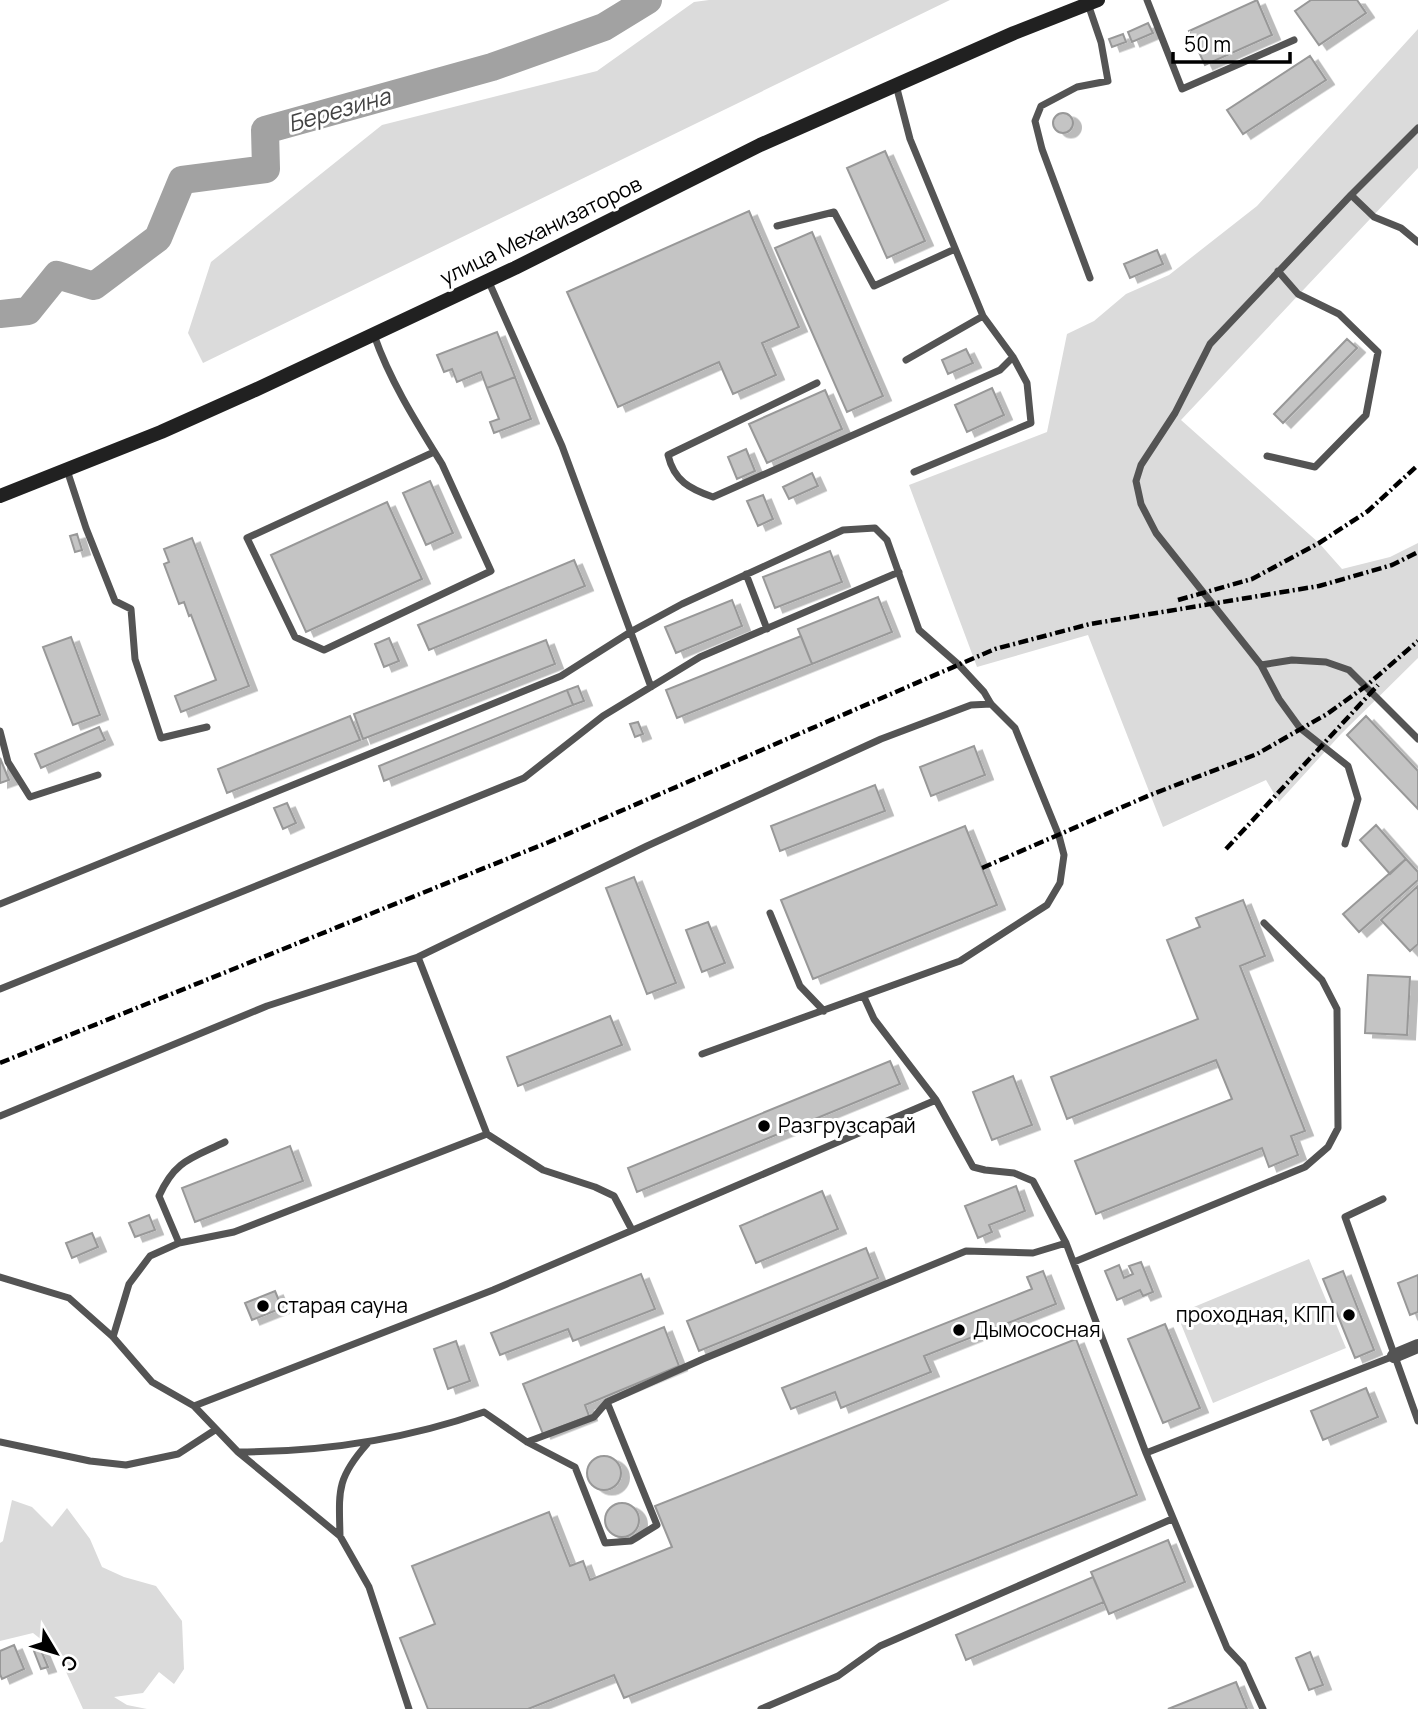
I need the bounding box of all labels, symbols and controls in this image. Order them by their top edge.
scale bar [1173,21,1290,65]
text: 50 m [1184,30,1231,58]
water label: Березина [284,79,395,139]
street label: улица Механизаторов [435,169,646,291]
place label: Разгрузсарай [778,1111,916,1139]
marker: Разгрузсарай [756,1118,772,1134]
place label: старая сауна [277,1291,408,1319]
marker: старая сауна [255,1298,271,1314]
place label: проходная, КПП [1176,1300,1335,1328]
marker: проходная, КПП [1341,1307,1357,1323]
place label: Дымососная [973,1315,1101,1343]
marker: Дымососная [951,1322,967,1338]
north arrow [21,1618,91,1688]
text: С [55,1650,84,1677]

